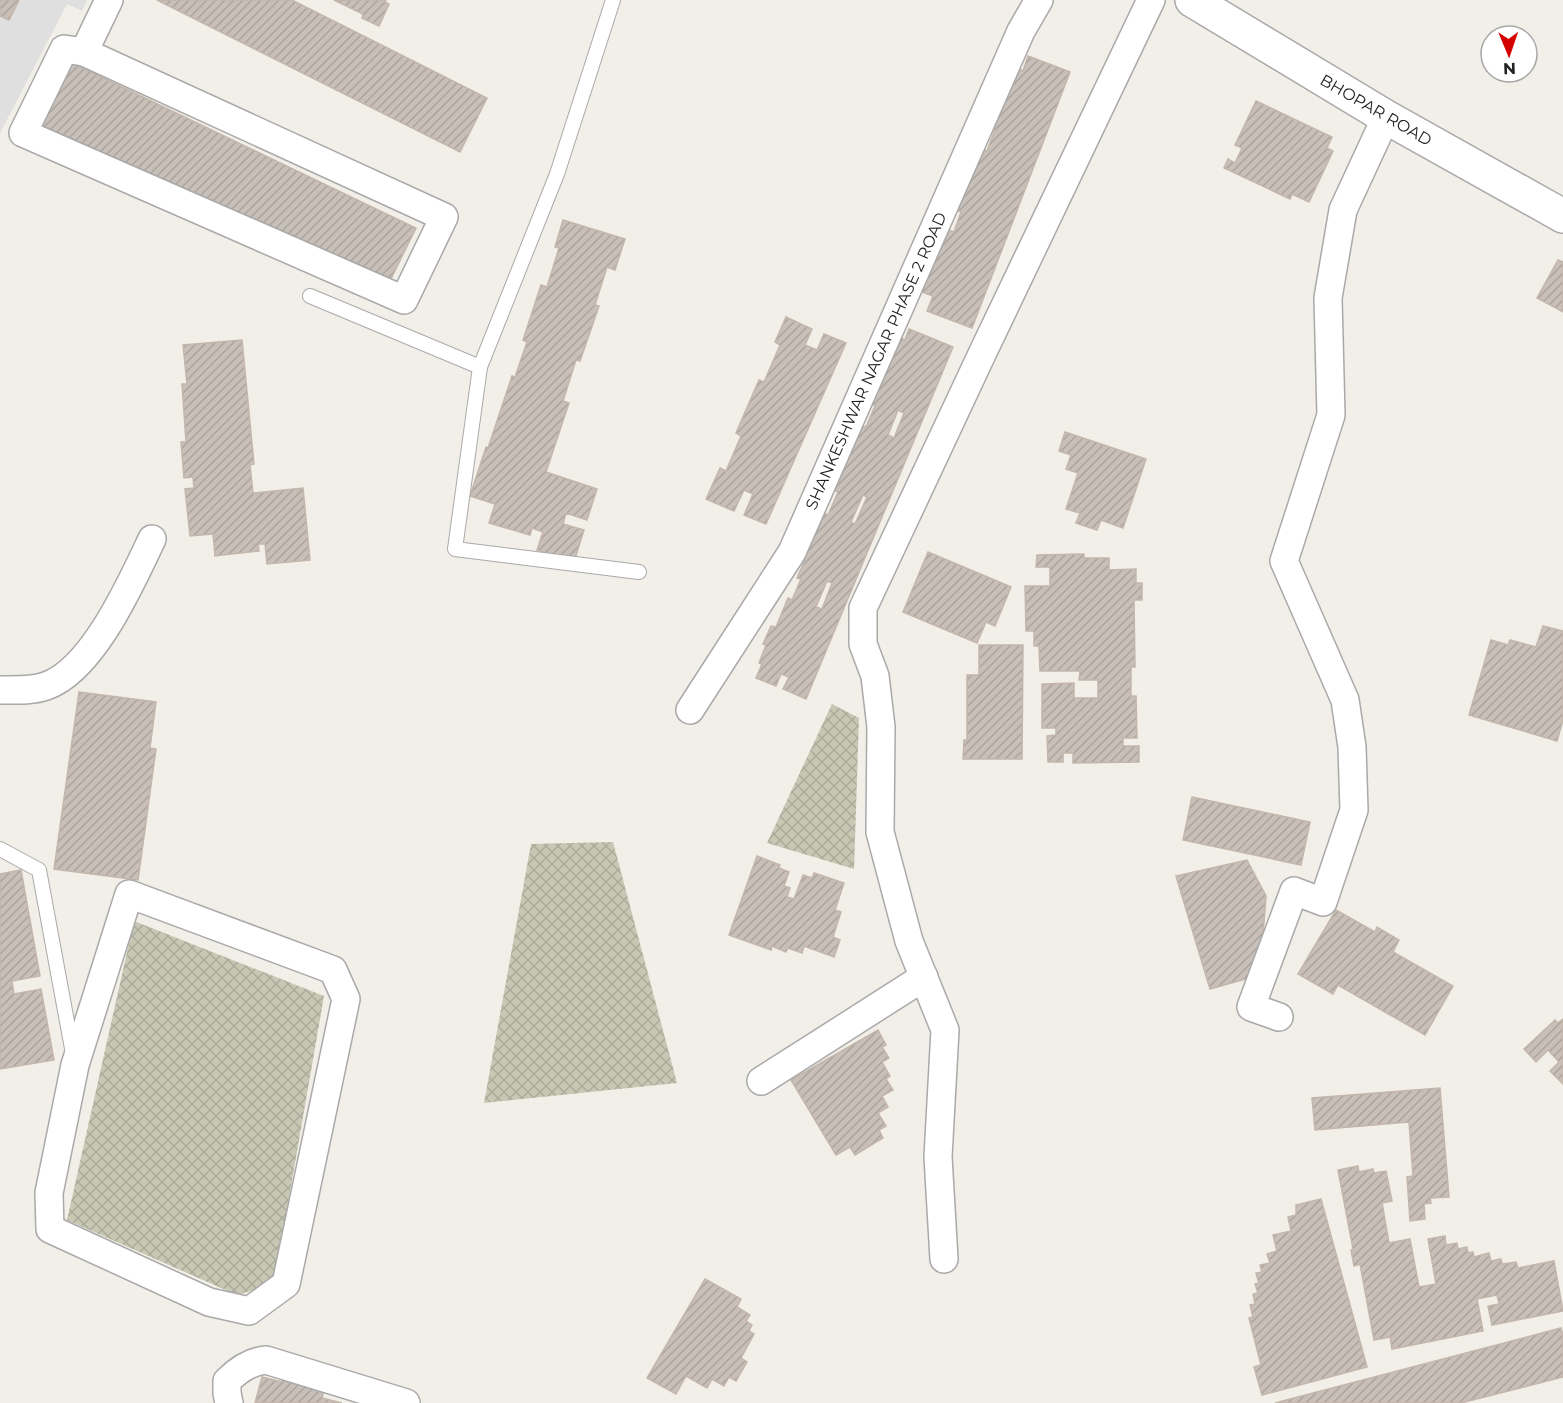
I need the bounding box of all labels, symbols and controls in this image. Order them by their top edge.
north arrow [1479,24,1539,84]
text: N [1503,59,1516,78]
street label: BHOPAR ROAD [1317,70,1435,150]
street label: SHANKESHWAR NAGAR PHASE 2 ROAD [801,209,951,513]

